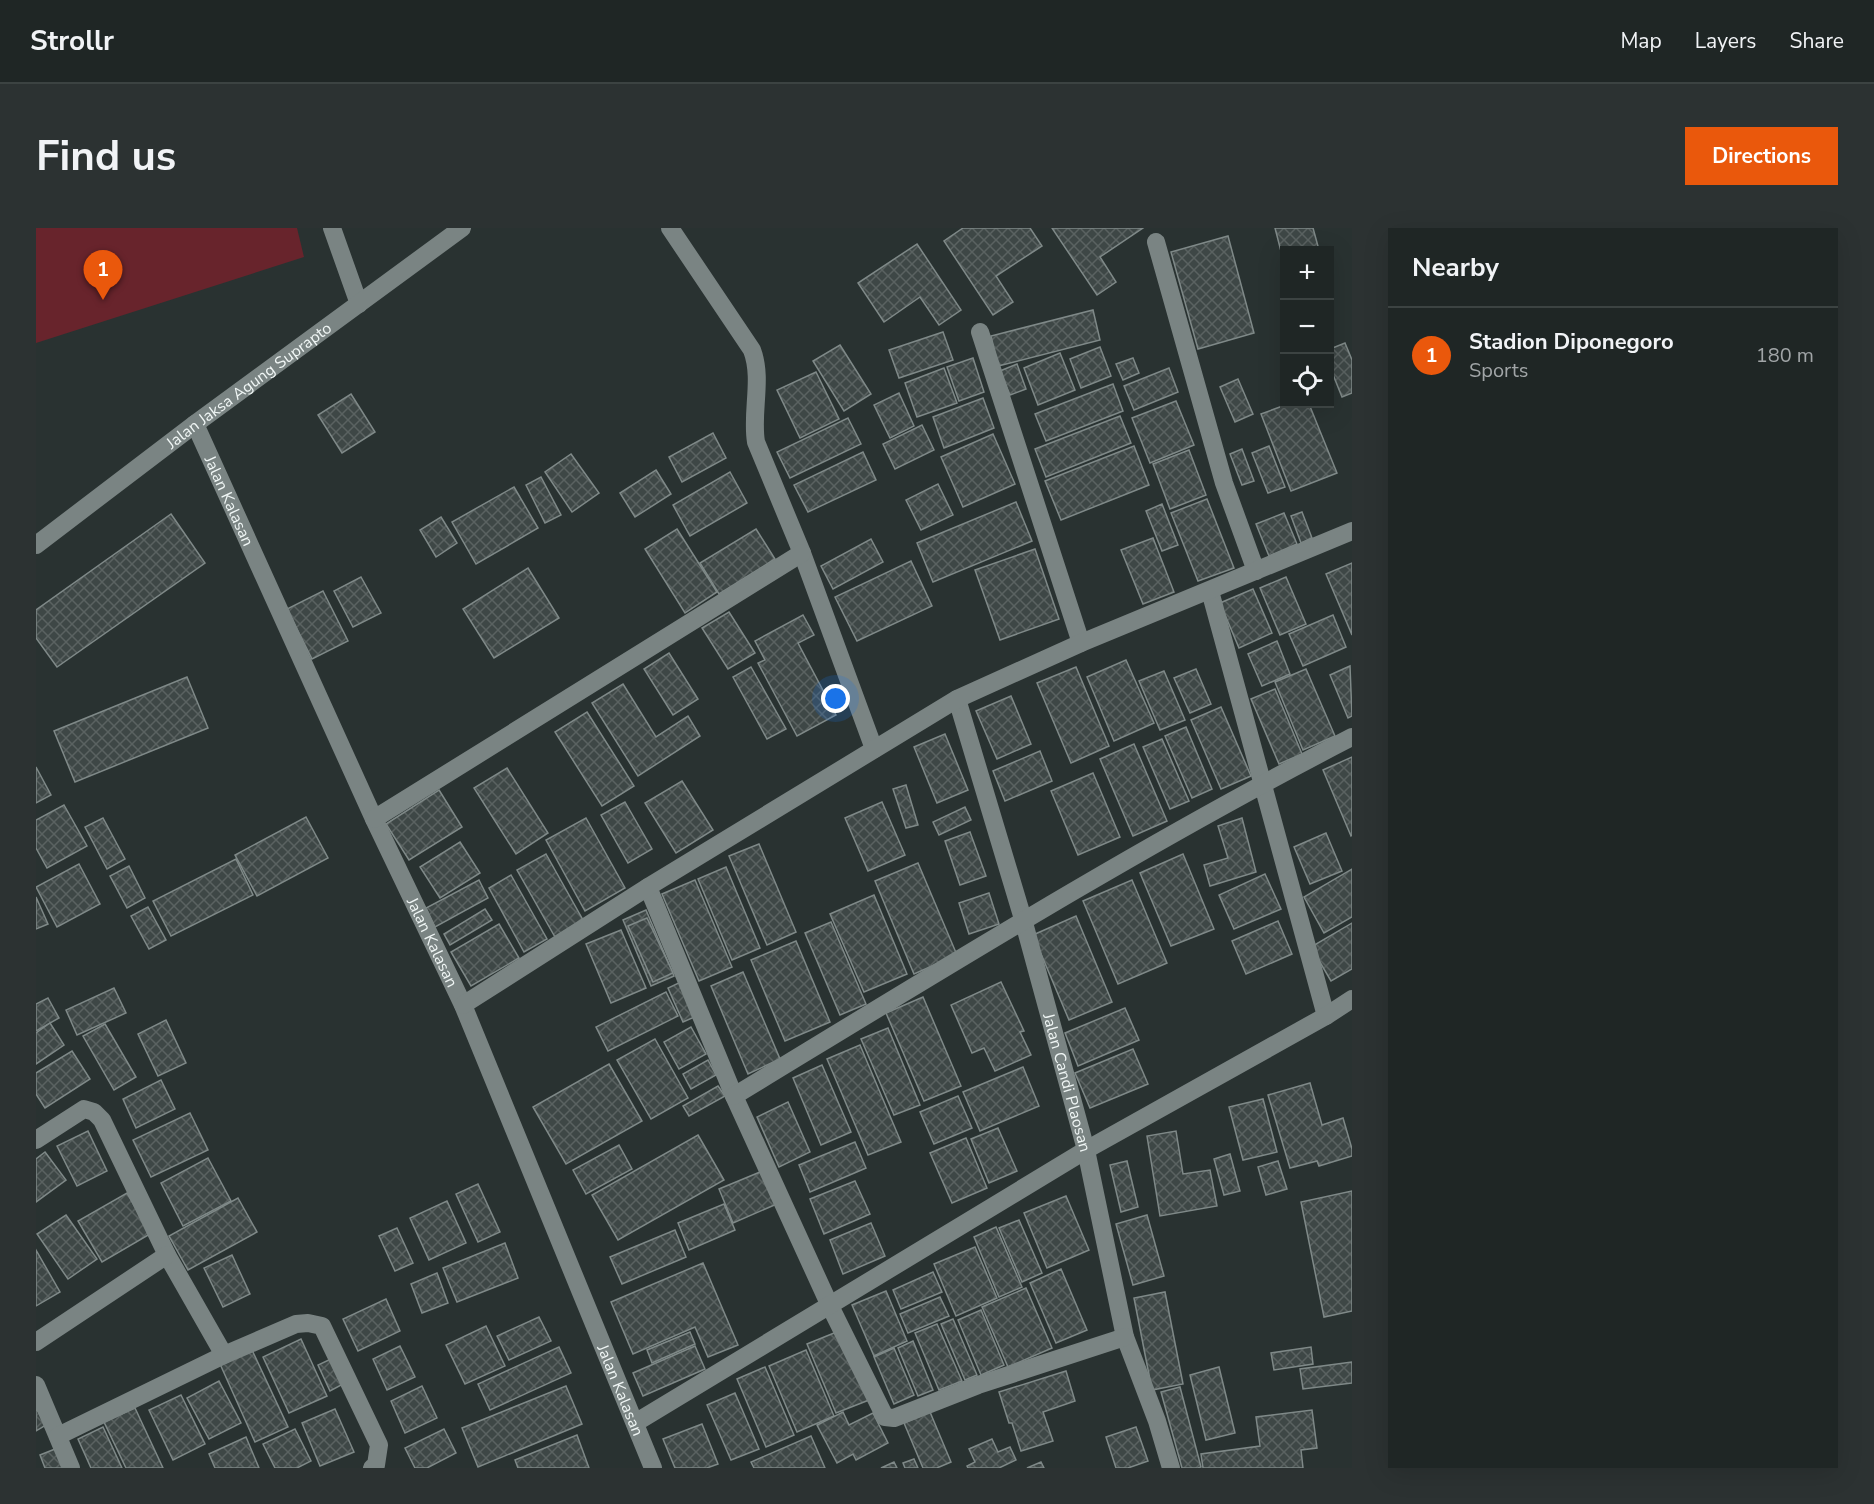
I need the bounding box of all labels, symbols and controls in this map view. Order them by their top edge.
text: Strollr [30,22,114,60]
text: Map [1620,27,1662,55]
text: Layers [1695,27,1756,55]
text: Share [1789,27,1844,55]
button: Directions [1685,127,1838,185]
text: Find us [36,128,176,185]
map controls [1280,246,1334,408]
button: + [1280,246,1334,300]
pin: 1 [84,250,122,300]
text: Nearby [1412,250,1499,285]
button: − [1280,300,1334,354]
street label: Jalan Jaksa Agung Suprapto [161,317,336,455]
text: Stadion Diponegoro [1469,327,1674,357]
text: 1 [1426,342,1438,369]
text: 180 m [1756,342,1814,369]
button: locate [1280,354,1334,408]
text: Sports [1469,357,1528,384]
street label: Jalan Kalasan [198,451,259,550]
your location [821,684,850,713]
street label: Jalan Kalasan [401,893,463,991]
street label: Jalan Candi Plaosan [1037,1010,1096,1154]
street label: Jalan Kalasan [591,1340,649,1439]

